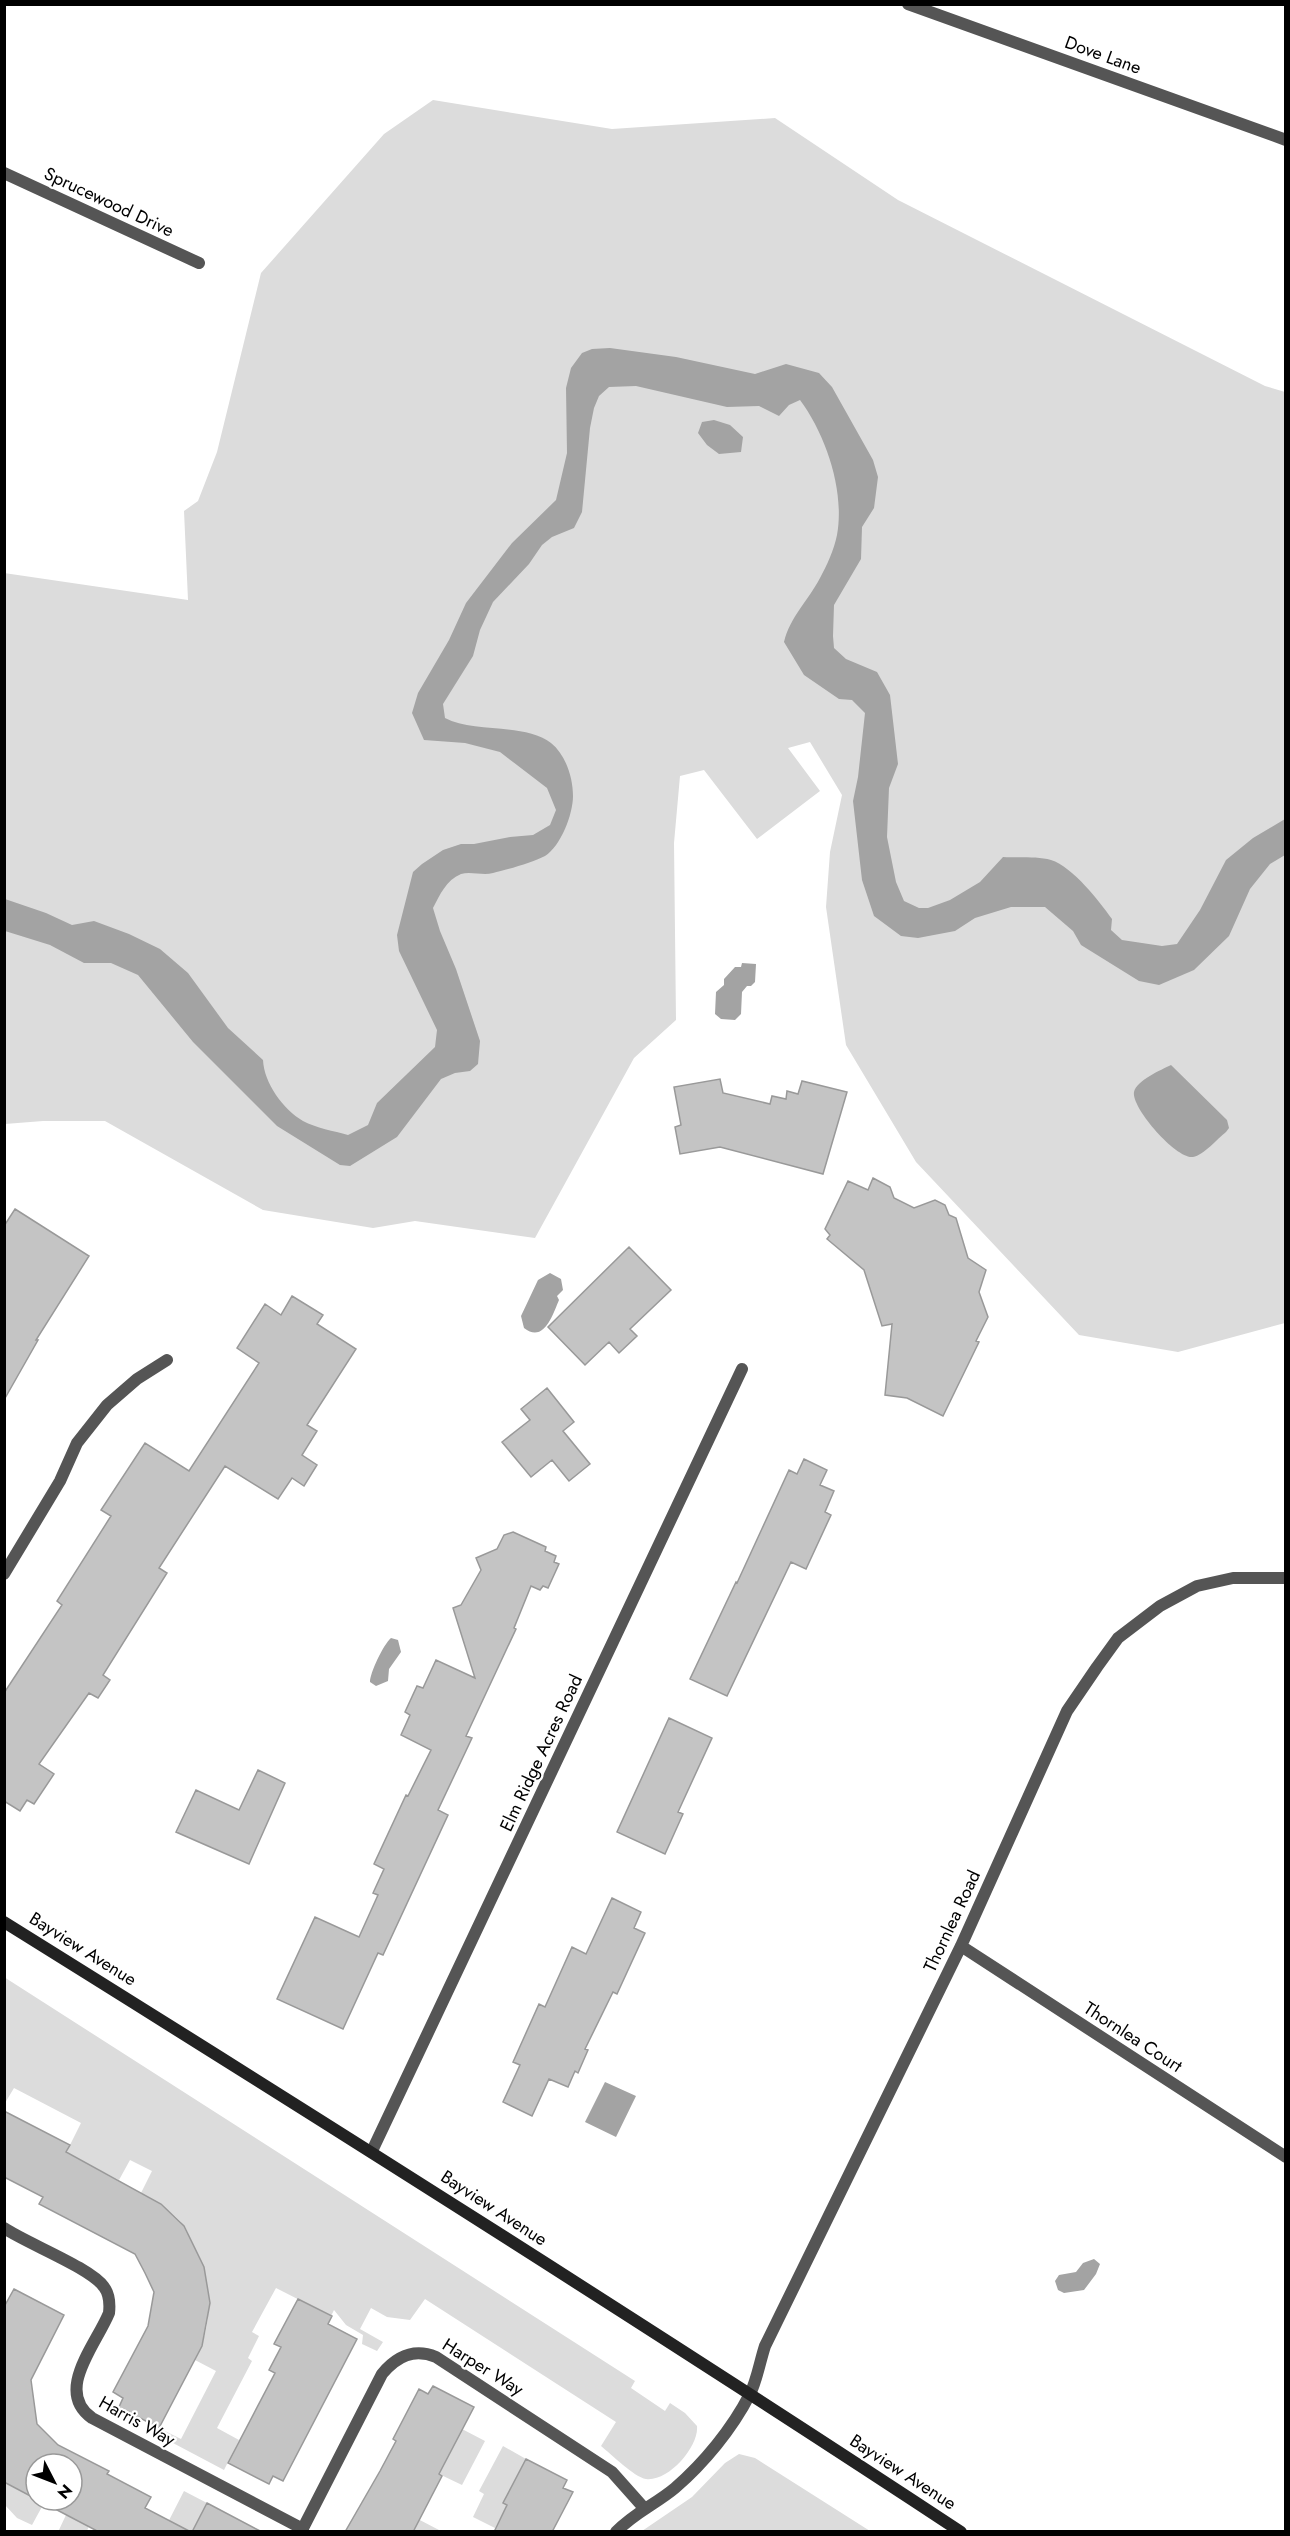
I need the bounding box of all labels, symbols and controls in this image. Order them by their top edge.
street label: Dove Lane [1061,29,1145,81]
street label: Sprucewood Drive [40,160,178,244]
street label: Elm Ridge Acres Road [493,1670,589,1836]
street label: Thornlea Road [917,1866,987,1976]
street label: Bayview Avenue [24,1906,142,1992]
street label: Thornlea Court [1079,1995,1188,2079]
street label: Bayview Avenue [436,2164,552,2252]
street label: Harper Way [437,2332,529,2402]
street label: Harris Way [94,2389,180,2453]
street label: Bayview Avenue [845,2428,961,2516]
north arrow [24,2452,84,2512]
text: N [52,2479,78,2504]

